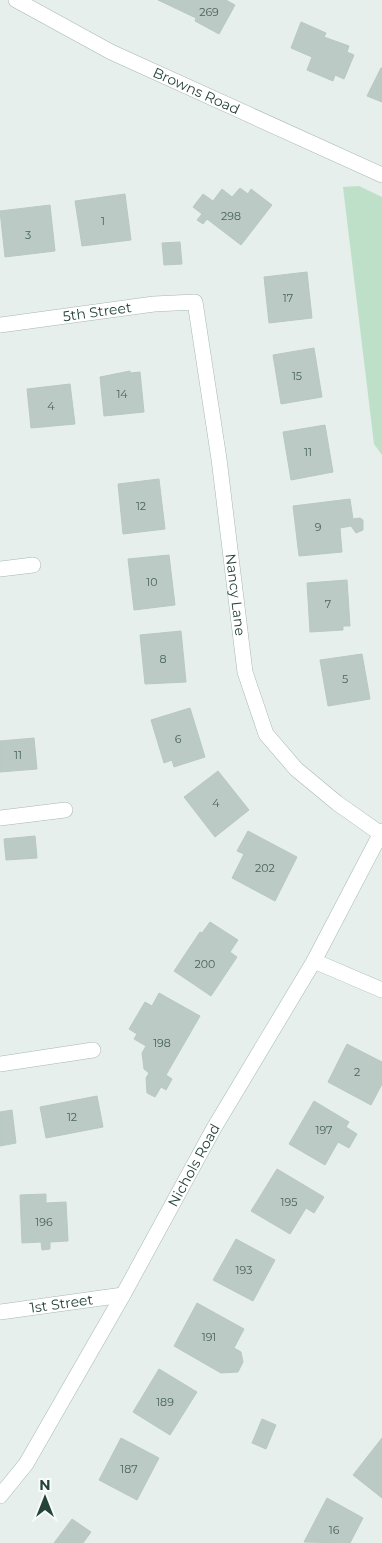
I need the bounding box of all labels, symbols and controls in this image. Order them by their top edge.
house number: 269 [199,5,219,19]
street label: Browns Road [150,63,243,118]
house number: 298 [221,209,241,223]
house number: 1 [101,214,105,228]
house number: 3 [25,228,31,242]
house number: 17 [283,291,293,305]
street label: 5th Street [62,298,133,325]
house number: 15 [292,369,302,383]
house number: 14 [116,387,128,401]
house number: 4 [47,399,55,413]
house number: 11 [304,445,312,459]
house number: 12 [136,499,146,513]
house number: 9 [315,520,322,534]
street label: Nancy Lane [222,553,250,637]
house number: 10 [146,575,158,589]
house number: 7 [325,597,331,611]
house number: 8 [159,652,167,666]
house number: 5 [342,672,348,686]
house number: 6 [175,732,182,746]
house number: 11 [14,748,22,762]
house number: 4 [212,796,220,810]
house number: 202 [255,861,275,875]
house number: 200 [195,957,215,971]
house number: 198 [153,1036,171,1050]
house number: 2 [354,1065,360,1079]
house number: 12 [67,1110,77,1124]
street label: Nichols Road [164,1120,224,1210]
house number: 197 [315,1123,333,1137]
house number: 195 [281,1195,297,1209]
house number: 196 [35,1215,53,1229]
house number: 193 [236,1263,252,1277]
street label: 1st Street [29,1290,94,1317]
house number: 191 [202,1330,216,1344]
house number: 189 [156,1395,174,1409]
house number: 187 [120,1462,138,1476]
north arrow [20,1473,70,1523]
text: N [39,1476,51,1494]
house number: 16 [329,1523,340,1537]

